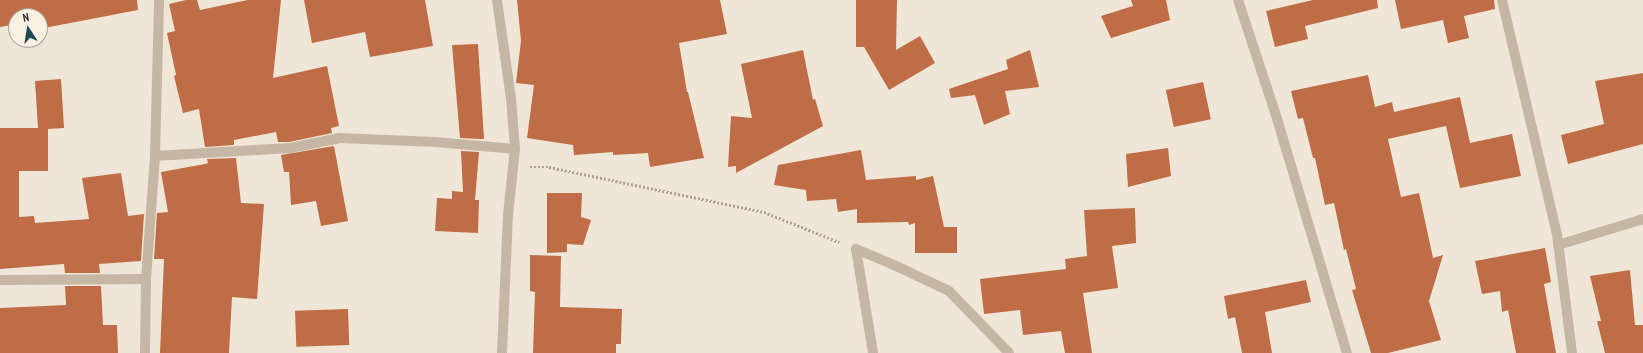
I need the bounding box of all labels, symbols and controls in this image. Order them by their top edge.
north arrow [8,8,48,48]
text: N [21,10,30,25]

